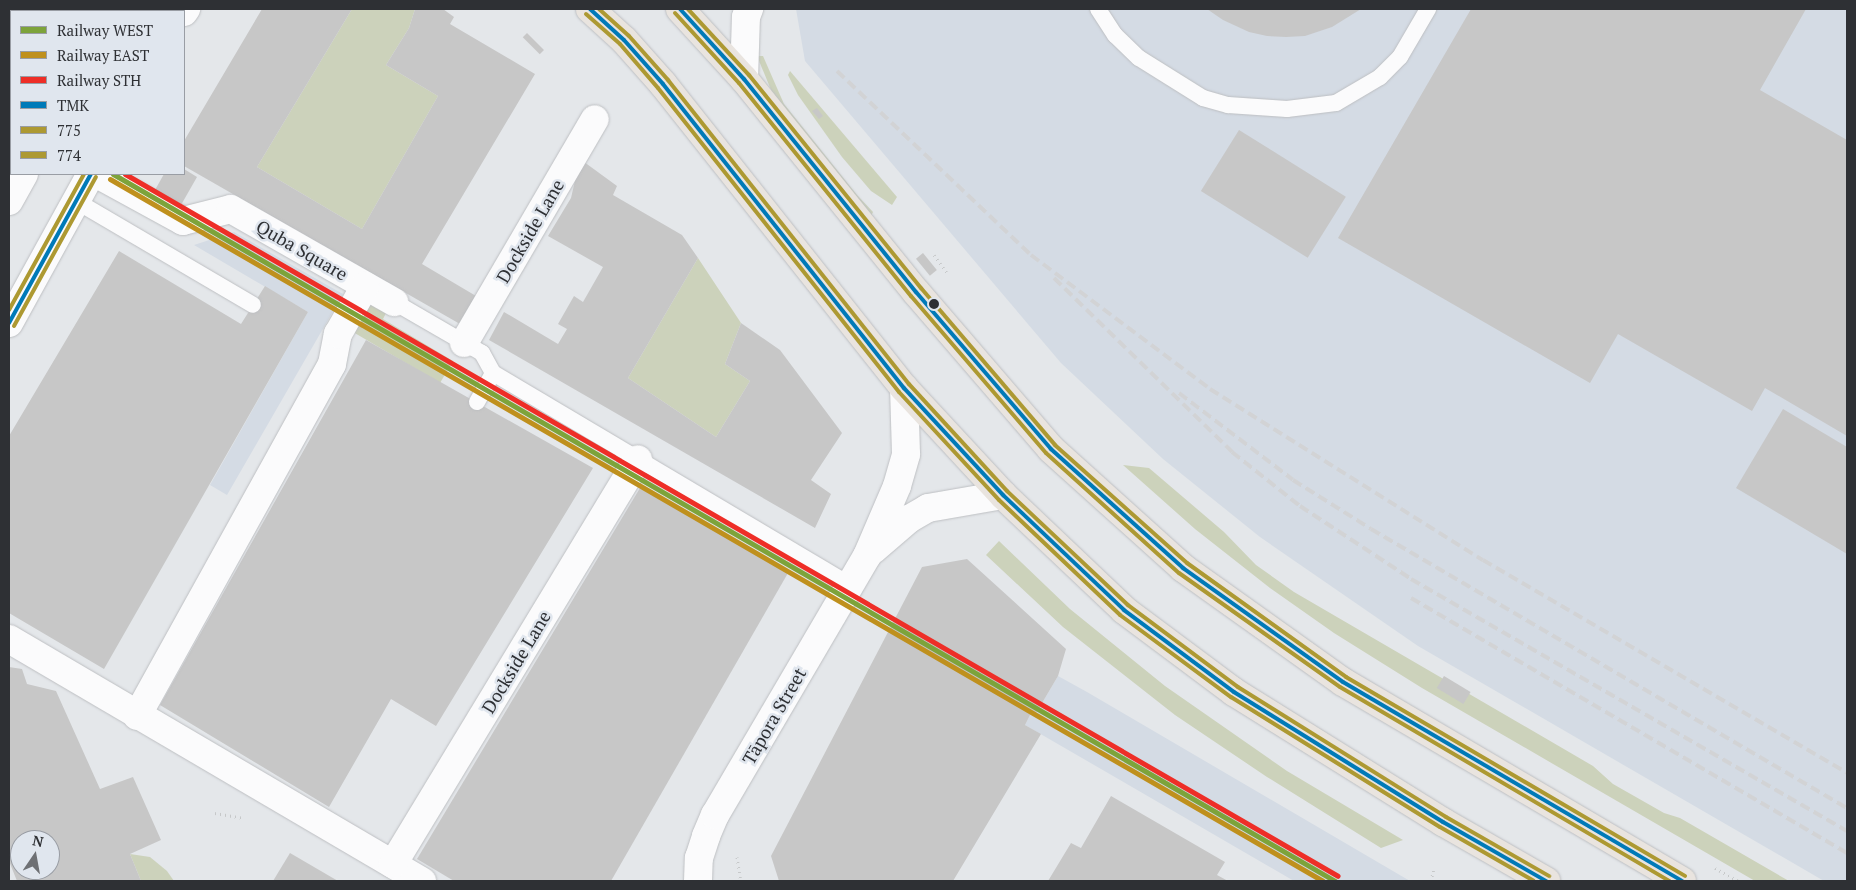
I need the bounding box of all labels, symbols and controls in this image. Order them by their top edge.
legend [10,10,185,175]
text: Railway WEST [57,20,153,40]
text: Railway EAST [57,45,149,65]
text: Railway STH [57,70,141,90]
text: TMK [57,95,89,115]
text: 775 [57,120,81,140]
text: 774 [57,145,81,165]
street label: Dockside Lane [492,175,568,287]
street label: Quba Square [253,215,351,285]
unlabelled marker [929,299,939,309]
street label: Dockside Lane [477,607,555,717]
street label: Tāpora Street [738,664,810,768]
north arrow [10,830,60,880]
text: N [31,830,45,851]

